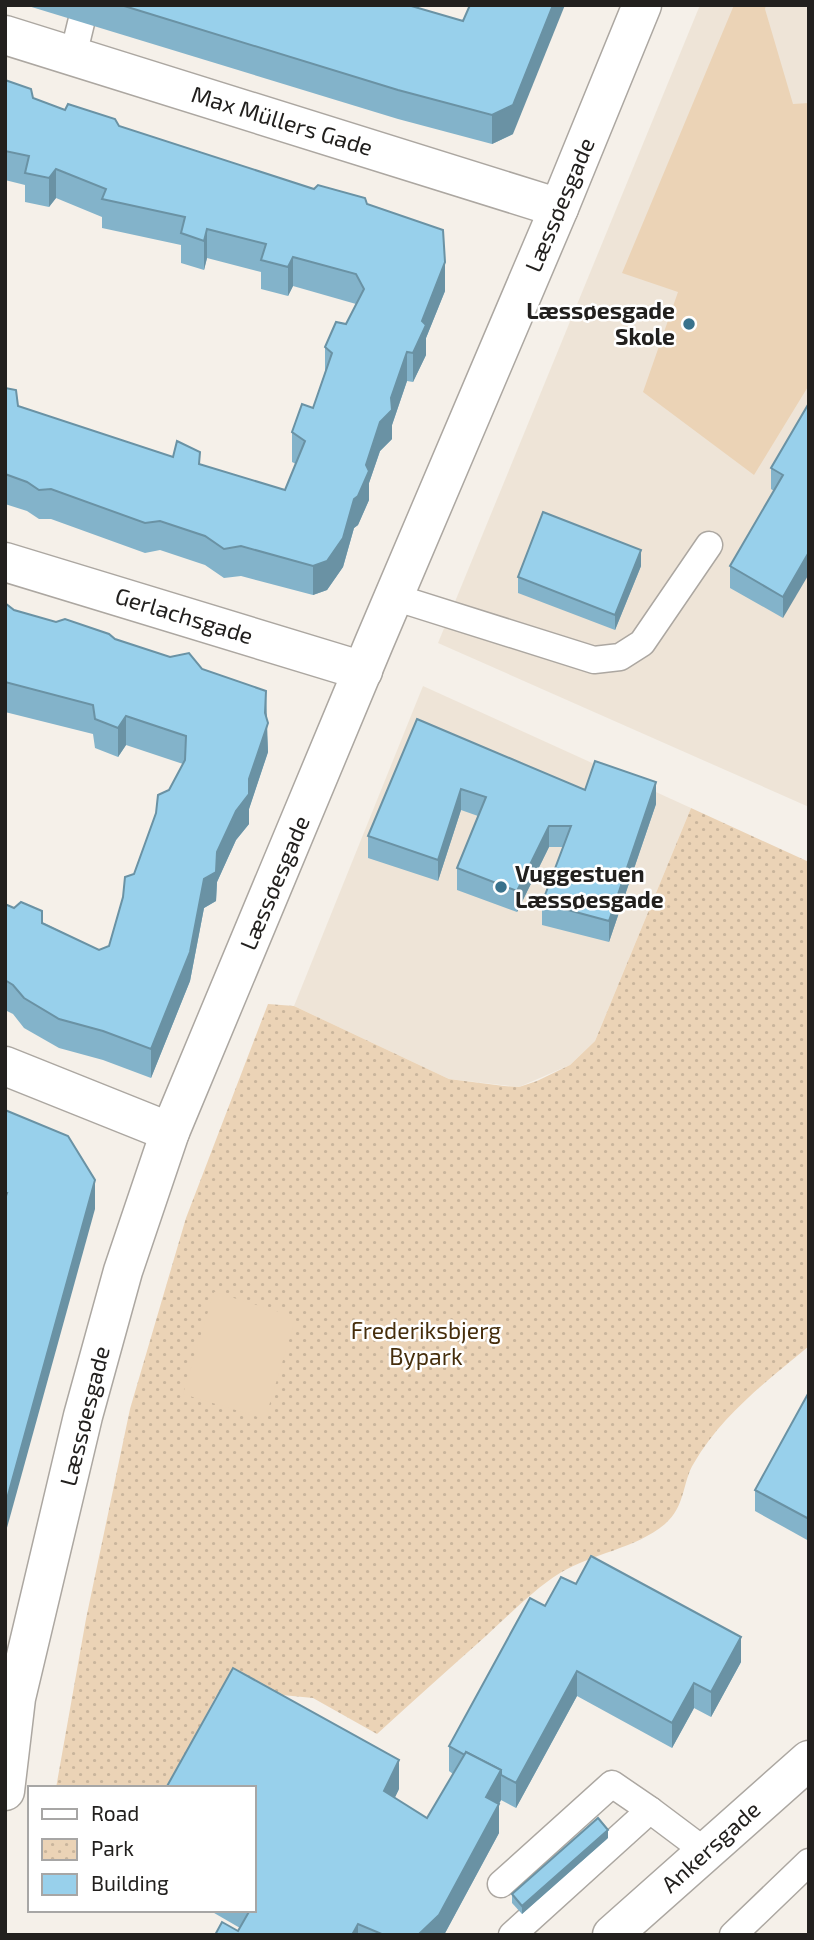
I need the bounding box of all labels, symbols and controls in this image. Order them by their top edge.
street label: Max Müllers Gade [188,79,376,161]
street label: Læssøesgade [518,133,600,276]
place label: Læssøesgade Skole [526,296,675,350]
marker: Læssøesgade Skole [681,316,697,332]
street label: Gerlachsgade [112,581,257,649]
street label: Læssøesgade [233,811,315,954]
place label: Vuggestuen Læssøesgade [515,859,664,913]
marker: Vuggestuen Læssøesgade [493,879,509,895]
park label: Frederiksbjerg Bypark [351,1316,501,1370]
street label: Læssøesgade [53,1343,115,1489]
legend [28,1786,256,1912]
street label: Ankersgade [655,1795,765,1898]
text: Road [91,1800,139,1825]
text: Park [91,1835,134,1860]
text: Building [91,1870,169,1895]

